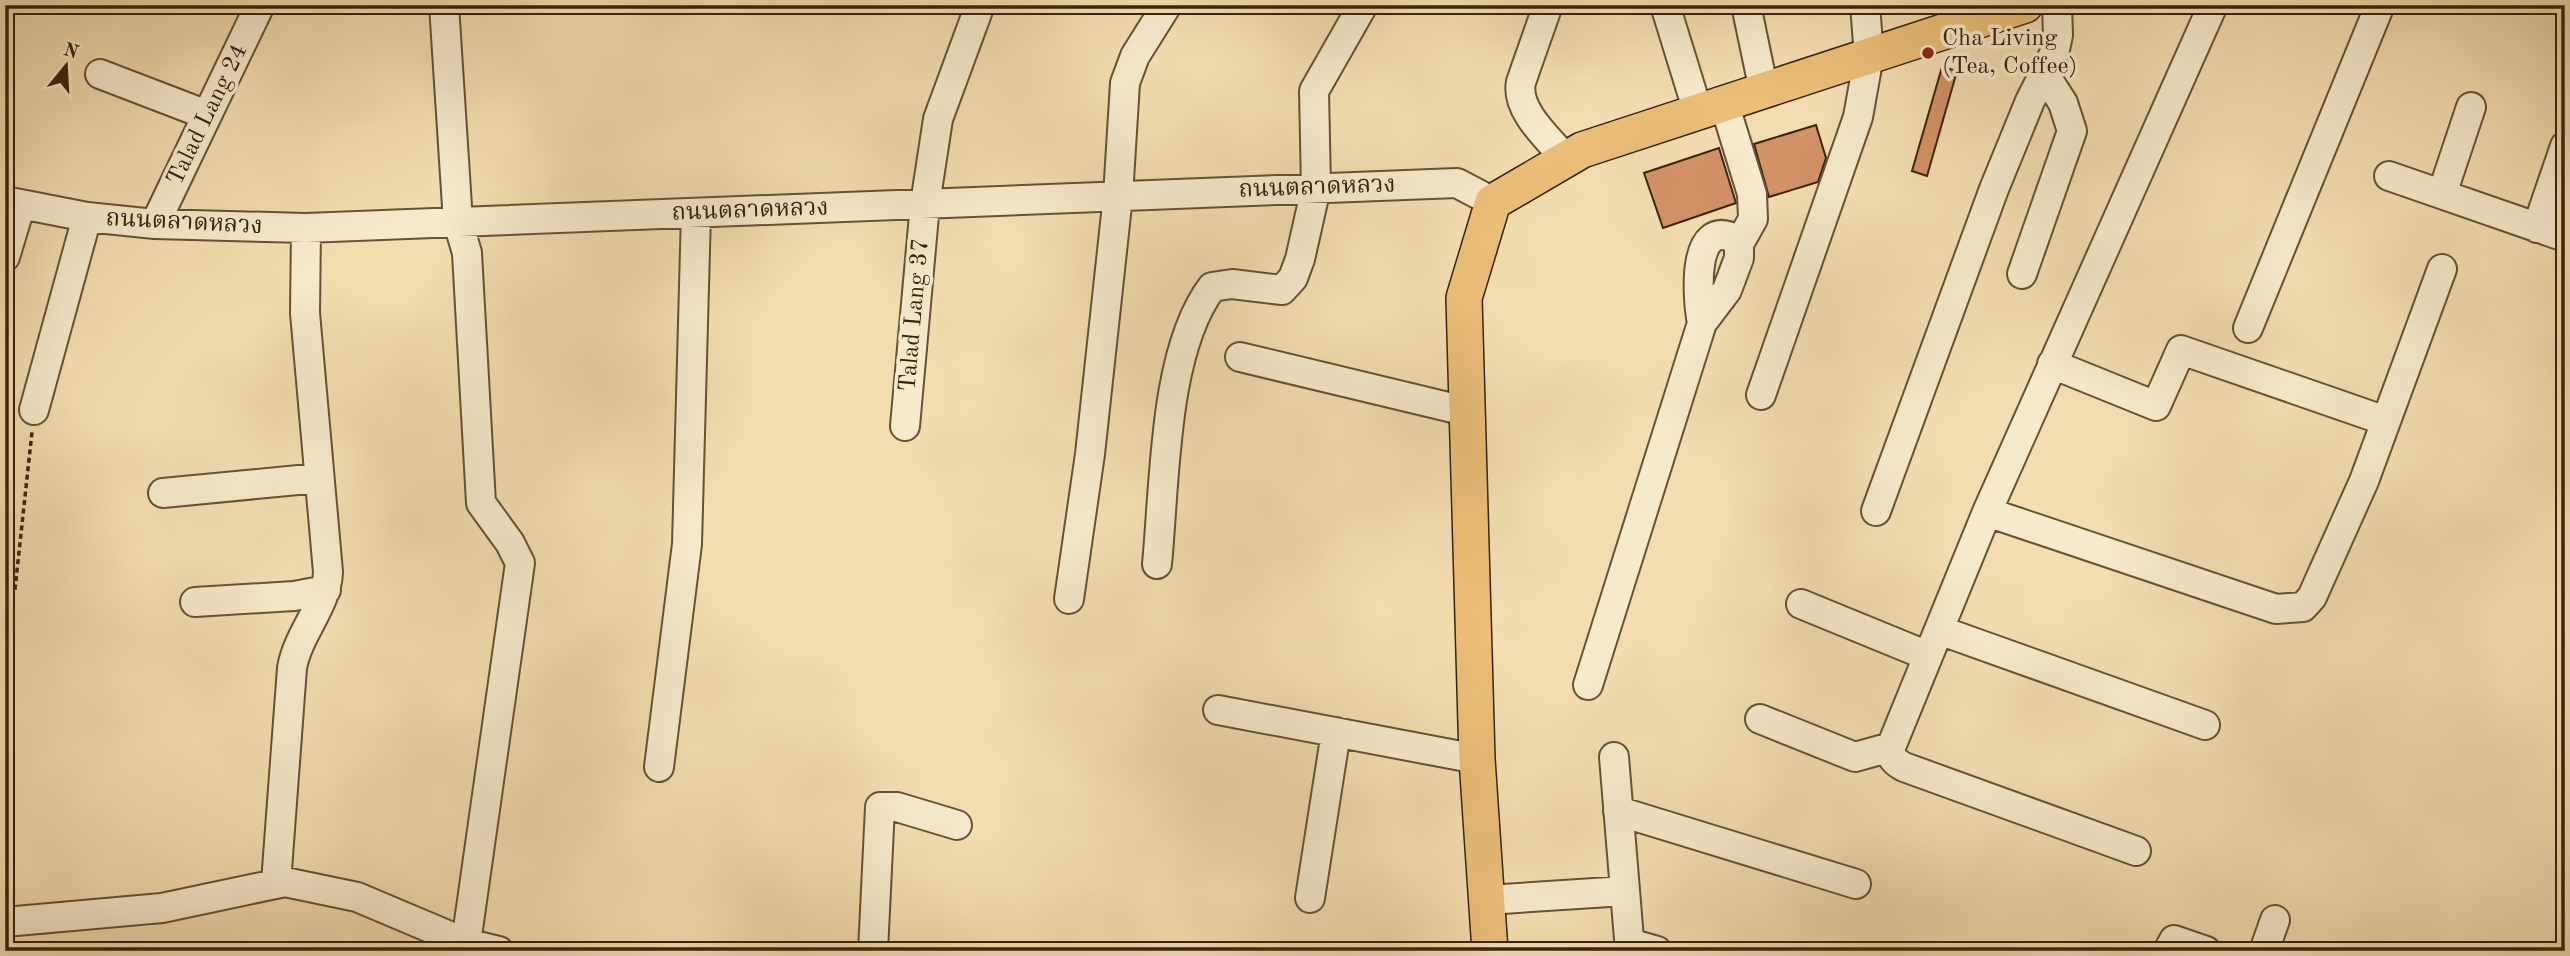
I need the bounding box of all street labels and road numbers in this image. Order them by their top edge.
street label: Talad Lang 24 [164,41,252,189]
street label: ถนนตลาดหลวง [1238,173,1396,203]
street label: ถนนตลาดหลวง [671,196,829,226]
street label: ถนนตลาดหลวง [105,207,263,239]
street label: Talad Lang 37 [896,237,934,393]

